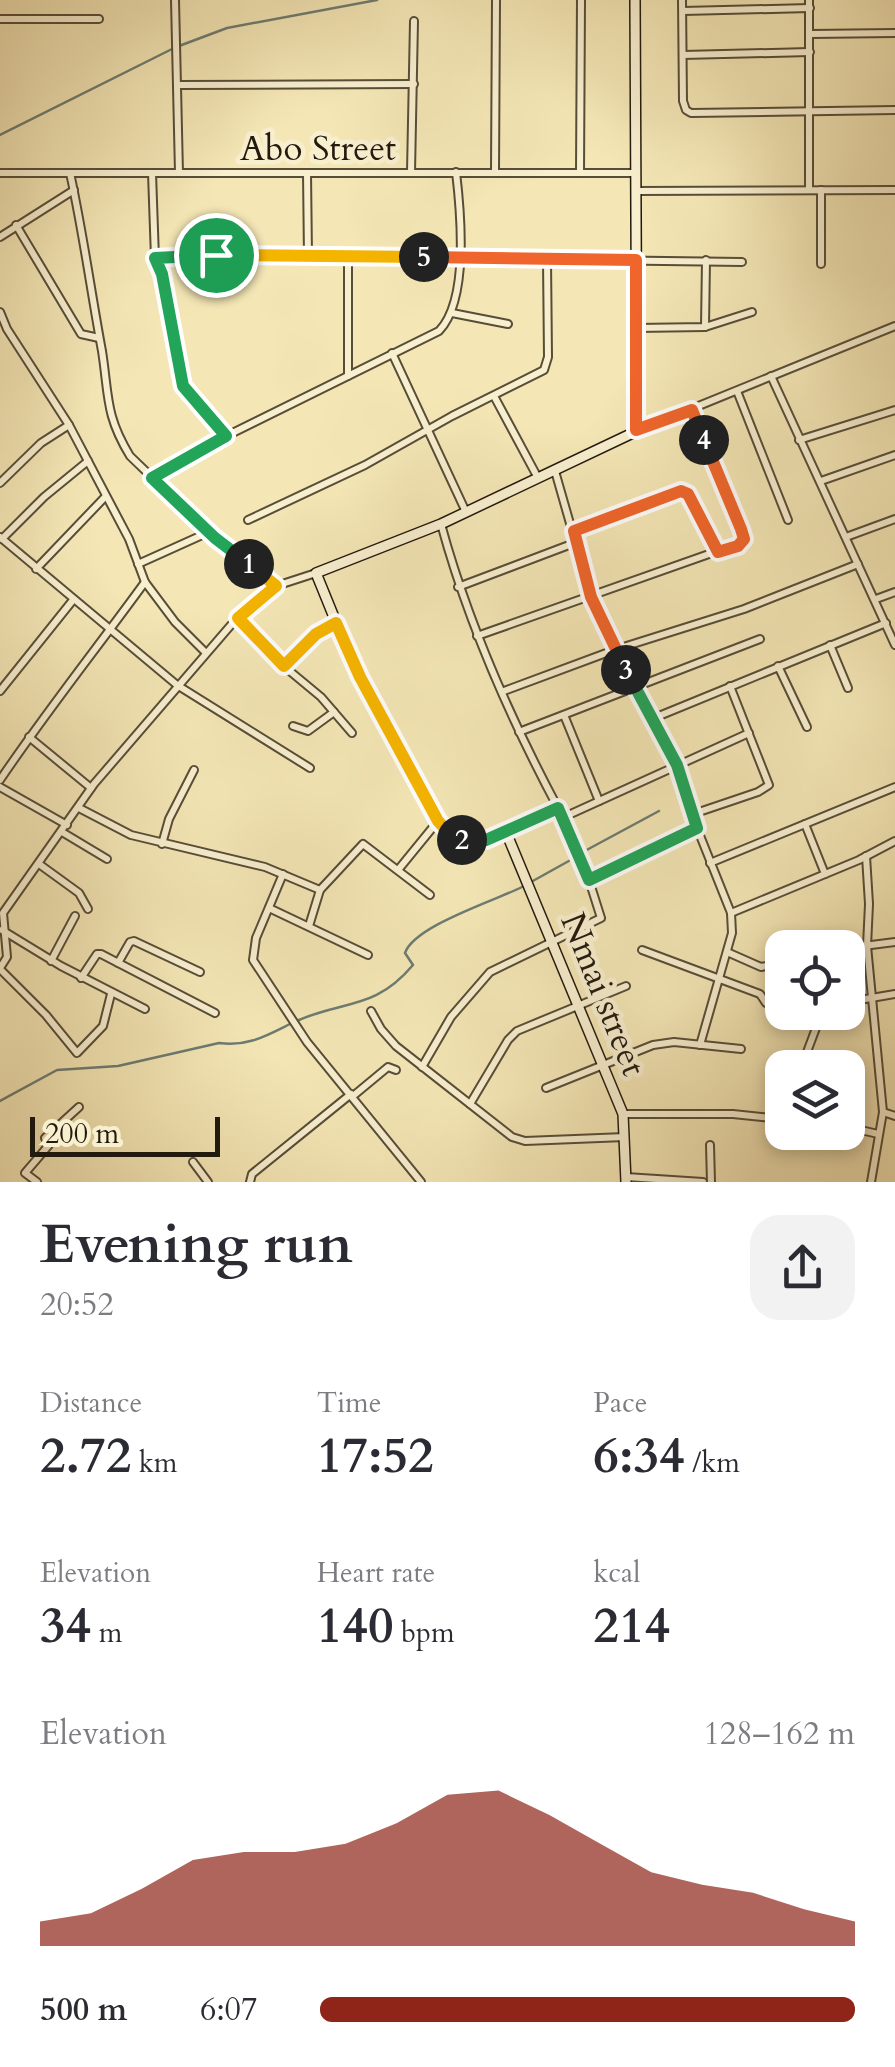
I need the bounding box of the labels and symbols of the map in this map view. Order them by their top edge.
street label: Abo Street [240,125,396,173]
pin [174,213,259,298]
pin: 5 [399,232,449,282]
pin: 4 [679,415,729,465]
pin: 1 [224,539,274,589]
pin: 3 [601,645,651,695]
pin: 2 [437,815,487,865]
street label: Nmai street [549,906,658,1083]
scale bar [30,1112,220,1156]

